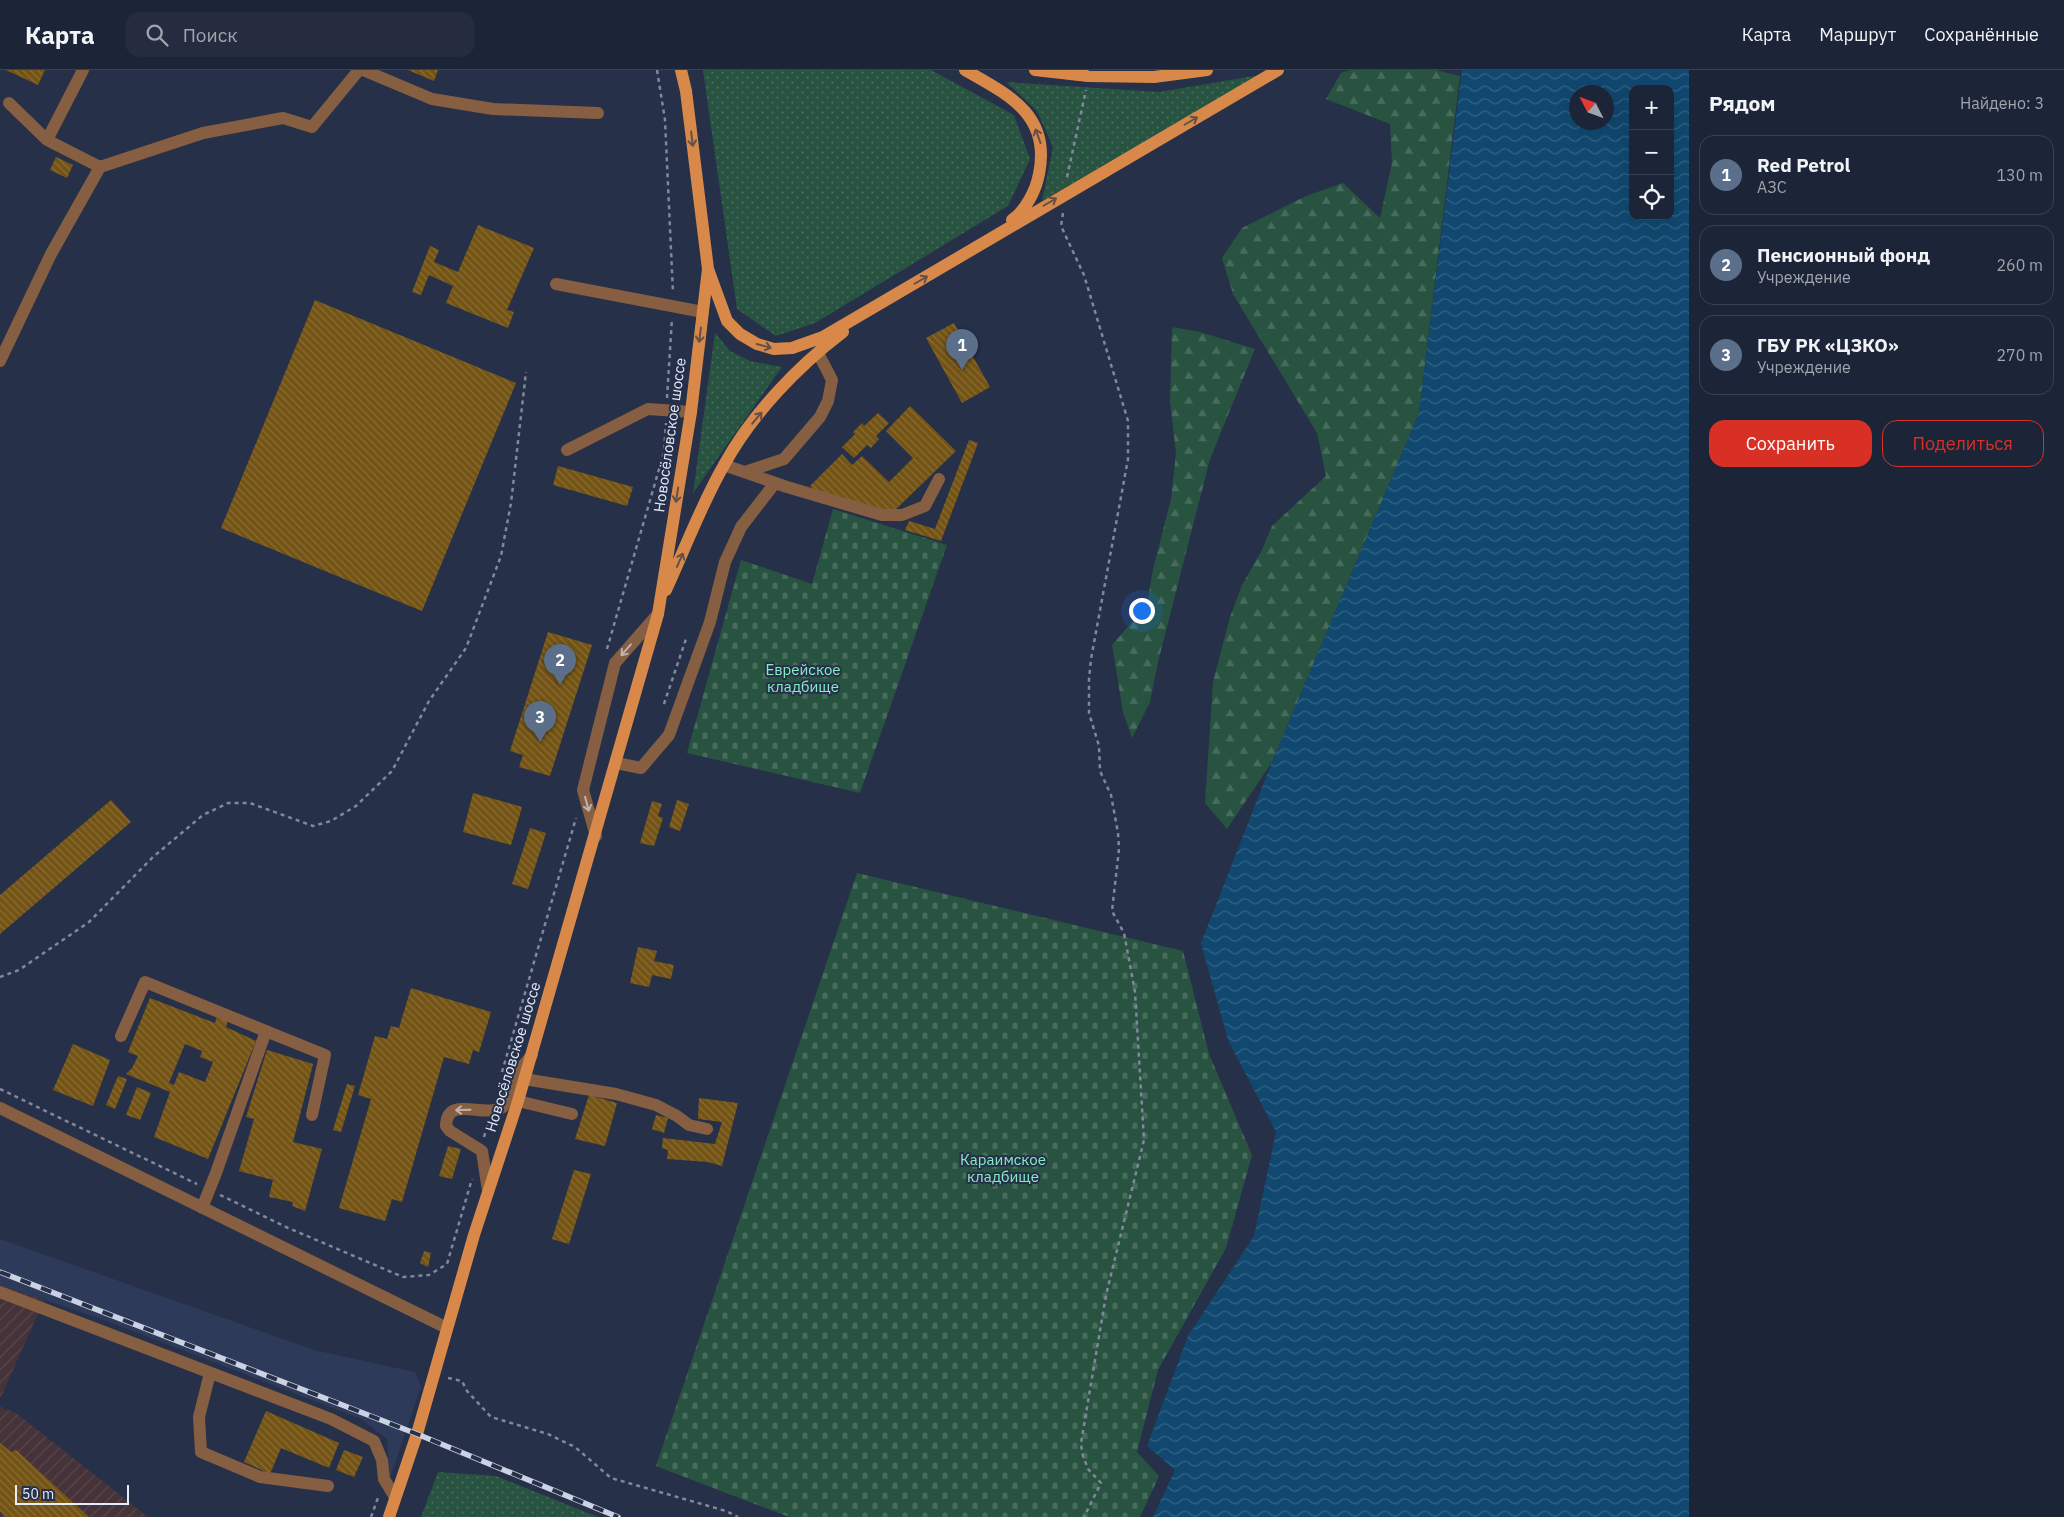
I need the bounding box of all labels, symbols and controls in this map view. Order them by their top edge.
search box [125,12,475,57]
text: Карта [25,19,95,51]
icon: search [143,21,171,49]
text: Поиск [183,23,238,47]
text: Карта [1742,23,1791,46]
text: Маршрут [1819,23,1896,46]
text: Сохранённые [1924,23,2039,46]
north arrow [1569,85,1614,130]
map controls [1629,85,1674,220]
button: + [1629,85,1674,130]
text: Рядом [1709,89,1776,117]
text: Найдено: 3 [1960,93,2044,113]
one-way arrow [1183,115,1197,125]
one-way arrow [1033,128,1042,144]
button: − [1629,130,1674,175]
one-way arrow [687,131,697,147]
text: Red Petrol [1757,153,1850,177]
text: 1 [1721,165,1731,185]
text: 130 m [1996,165,2043,185]
button: locate [1629,175,1674,220]
text: АЗС [1757,177,1787,197]
one-way arrow [1043,197,1057,207]
text: Пенсионный фонд [1757,243,1930,267]
text: 2 [1721,255,1731,275]
text: 260 m [1996,255,2043,275]
text: Учреждение [1757,267,1851,287]
one-way arrow [914,275,928,285]
one-way arrow [695,326,705,342]
pin: 1 [946,329,978,370]
text: ГБУ РК «ЦЗКО» [1757,333,1899,357]
one-way arrow [756,342,772,351]
text: 3 [1721,345,1731,365]
text: 270 m [1996,345,2043,365]
street label: Новосёловское шоссе [649,356,690,513]
text: Учреждение [1757,357,1851,377]
one-way arrow [751,411,763,424]
button: Сохранить [1709,420,1872,467]
button: Поделиться [1882,420,2044,467]
one-way arrow [672,487,682,503]
one-way arrow [676,553,686,568]
your location [1129,598,1155,624]
pin: 2 [544,644,576,685]
one-way arrow [620,644,632,657]
park label: Еврейское кладбище [765,660,841,696]
pin: 3 [524,701,556,742]
one-way arrow [583,796,592,812]
street label: Новосёловское шоссе [481,979,544,1134]
one-way arrow [456,1105,472,1115]
park label: Караимское кладбище [960,1150,1046,1186]
scale bar [15,1482,129,1505]
text: 50 m [22,1485,54,1503]

